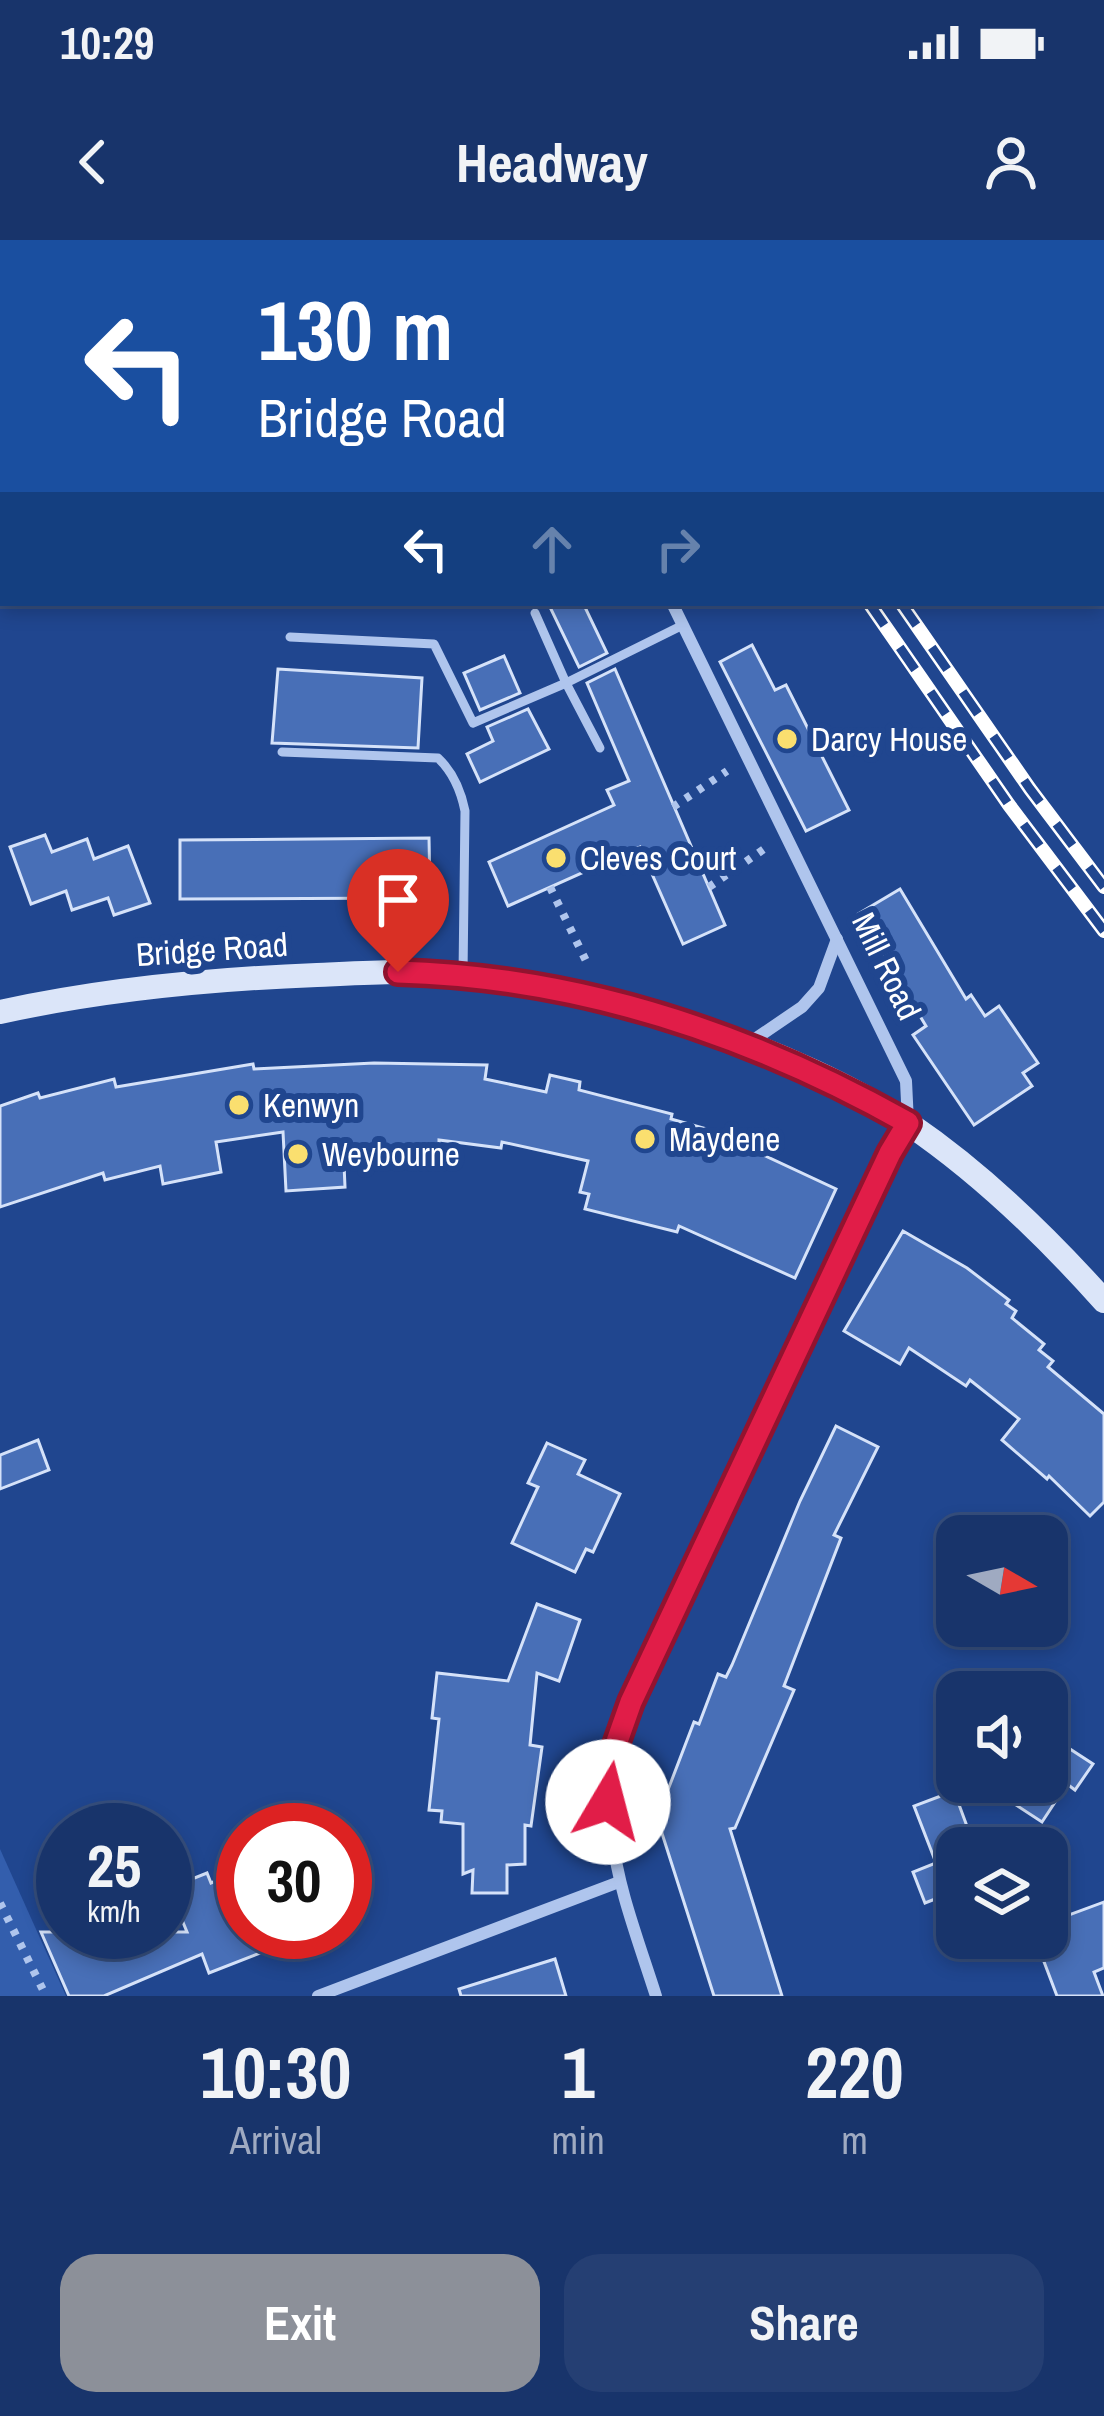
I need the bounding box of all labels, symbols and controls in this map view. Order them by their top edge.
text: 10:29 [60,12,154,73]
text: Headway [456,126,648,199]
icon: back [60,129,126,195]
icon: person [978,129,1044,195]
text: 130 m [258,273,453,386]
icon: left [60,288,216,444]
text: Bridge Road [258,381,507,454]
icon: left [393,516,459,582]
icon: ahead [519,516,585,582]
icon: right [645,516,711,582]
place label: Darcy House [811,717,967,761]
marker: Darcy House [774,726,800,752]
place label: Cleves Court [580,836,736,880]
marker: Cleves Court [543,845,569,871]
pin [347,849,449,972]
icon: arrive [365,867,431,933]
street label: Mill Road [842,905,932,1027]
street label: Bridge Road [135,922,289,976]
place label: Kenwyn [263,1083,359,1127]
marker: Kenwyn [226,1092,252,1118]
place label: Maydene [669,1117,780,1161]
marker: Maydene [632,1126,658,1152]
place label: Weybourne [322,1132,460,1176]
marker: Weybourne [285,1141,311,1167]
north arrow [936,1515,1068,1647]
map controls [936,1515,1068,1959]
button: sound [936,1671,1068,1803]
position arrow [545,1739,671,1865]
speed limit sign: 30 [216,1803,372,1959]
text: 25 [87,1825,141,1906]
button: layers [936,1827,1068,1959]
text: km/h [87,1891,141,1931]
text: 10:30 [200,2023,351,2120]
text: 1 [562,2023,595,2120]
text: 220 [805,2023,904,2120]
text: Arrival [230,2114,322,2166]
text: min [552,2114,605,2166]
text: m [841,2114,868,2166]
button: Exit [60,2254,540,2392]
button: Share [564,2254,1044,2392]

